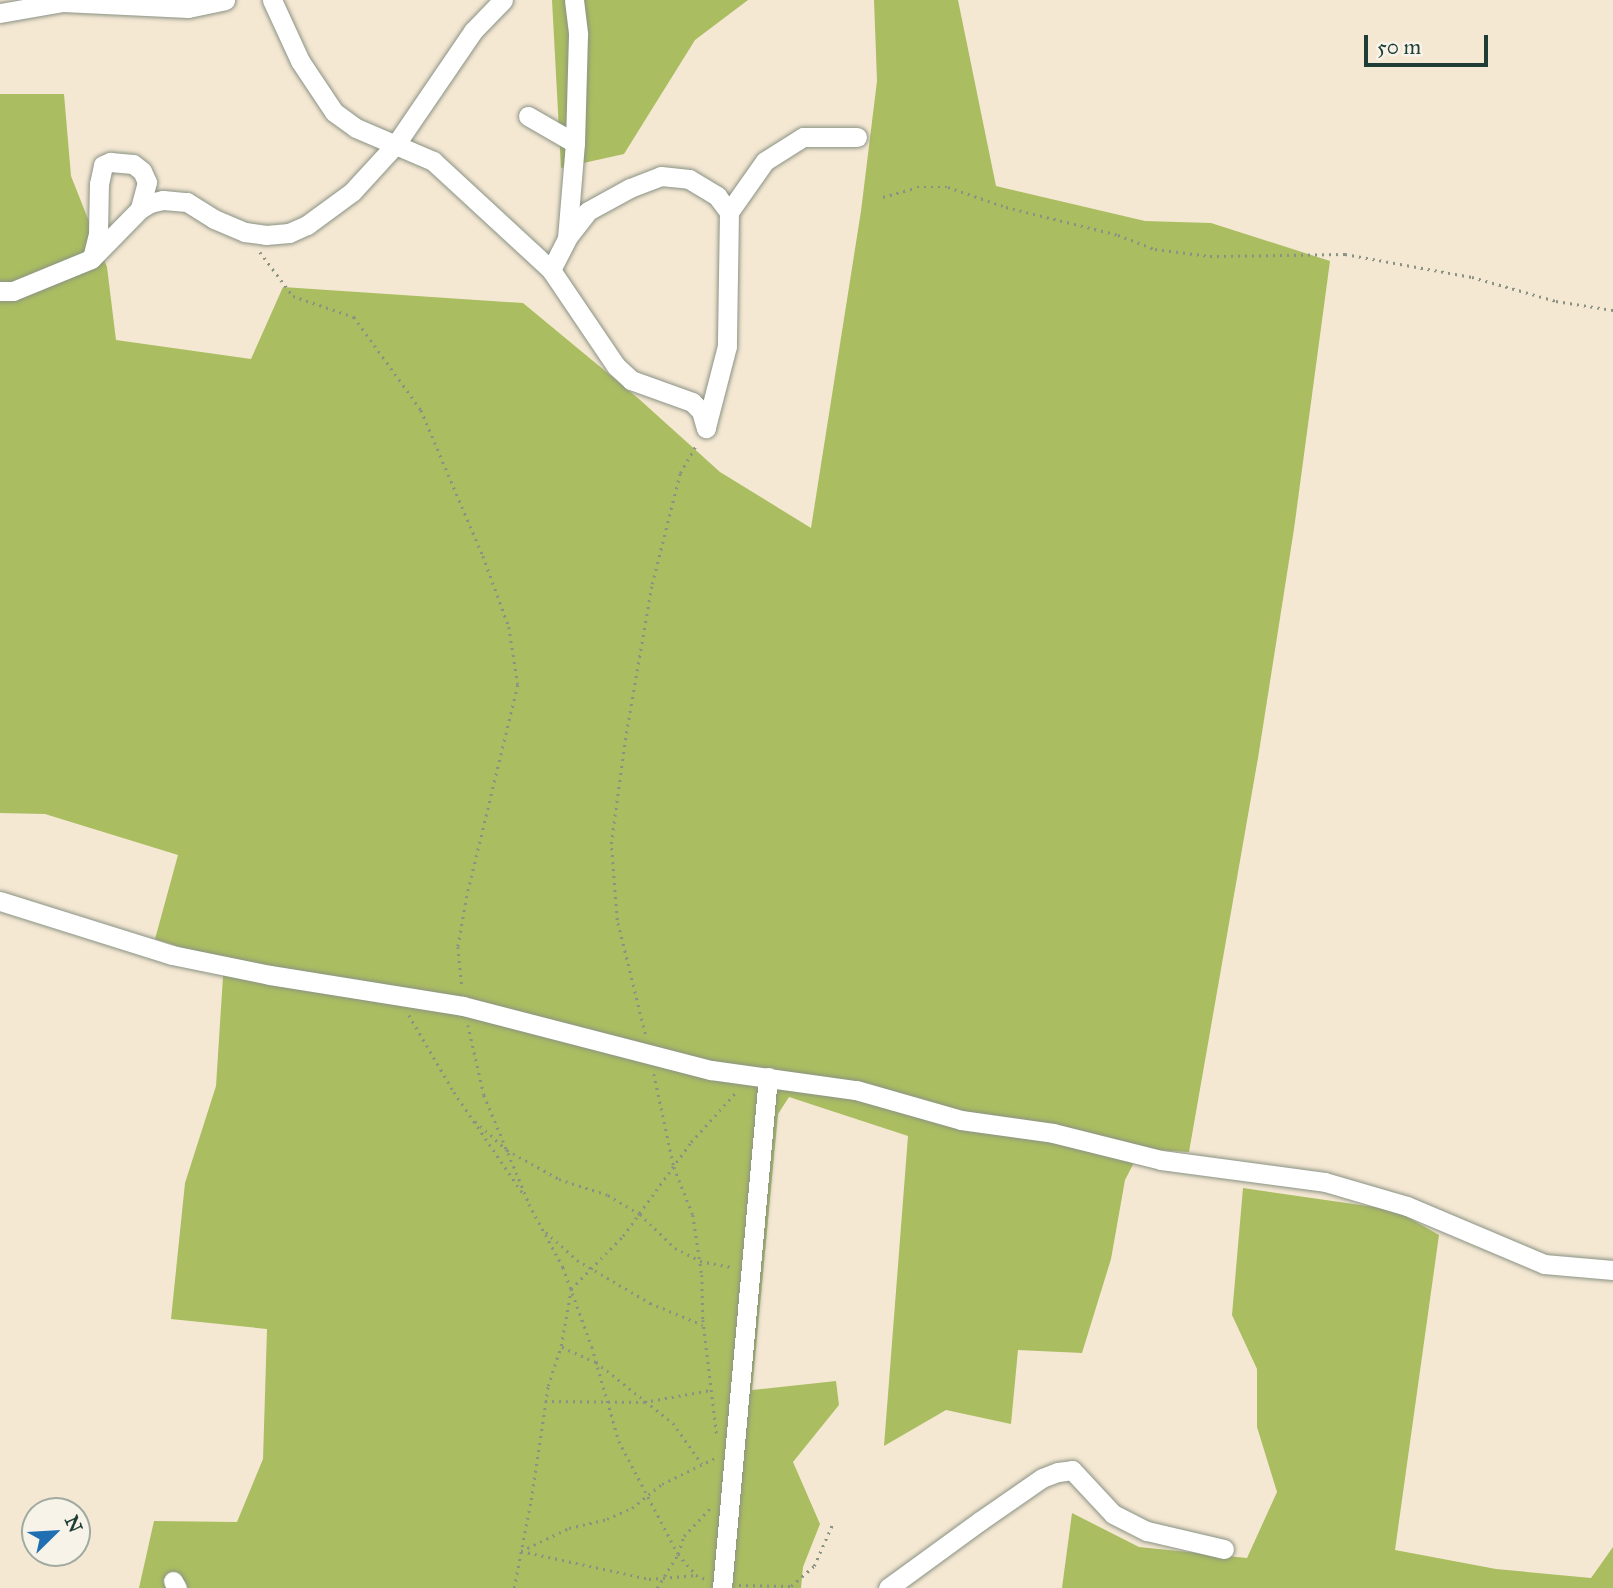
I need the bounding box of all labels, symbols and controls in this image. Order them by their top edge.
scale bar [1368,21,1492,65]
text: 50 m [1377,34,1421,60]
north arrow [21,1497,91,1567]
text: N [60,1512,88,1536]

